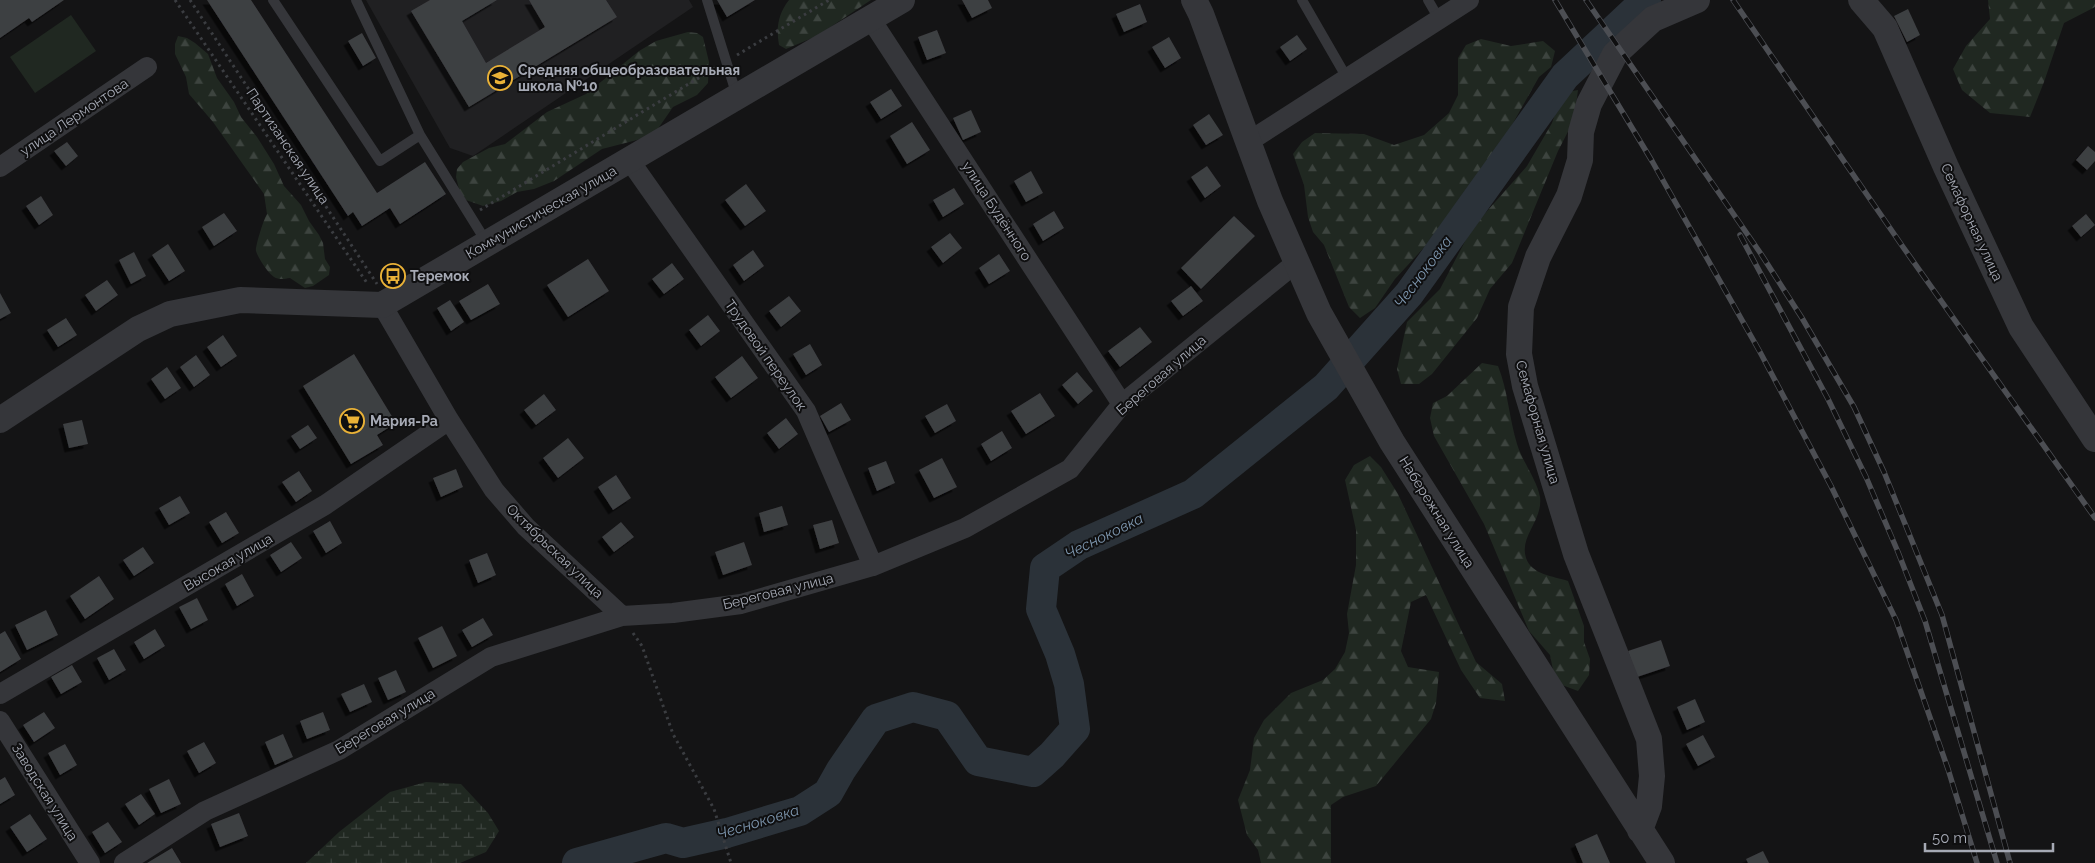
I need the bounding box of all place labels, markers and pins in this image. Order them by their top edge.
place label: Средняя общеобразовательная школа №10 [518,62,740,94]
school or university icon: Средняя общеобразовательная школа №10 [487,65,513,91]
bus stop icon: Теремок [380,263,406,289]
place label: Теремок [410,268,470,284]
supermarket icon: Мария-Ра [339,408,365,434]
place label: Мария-Ра [370,413,438,429]

